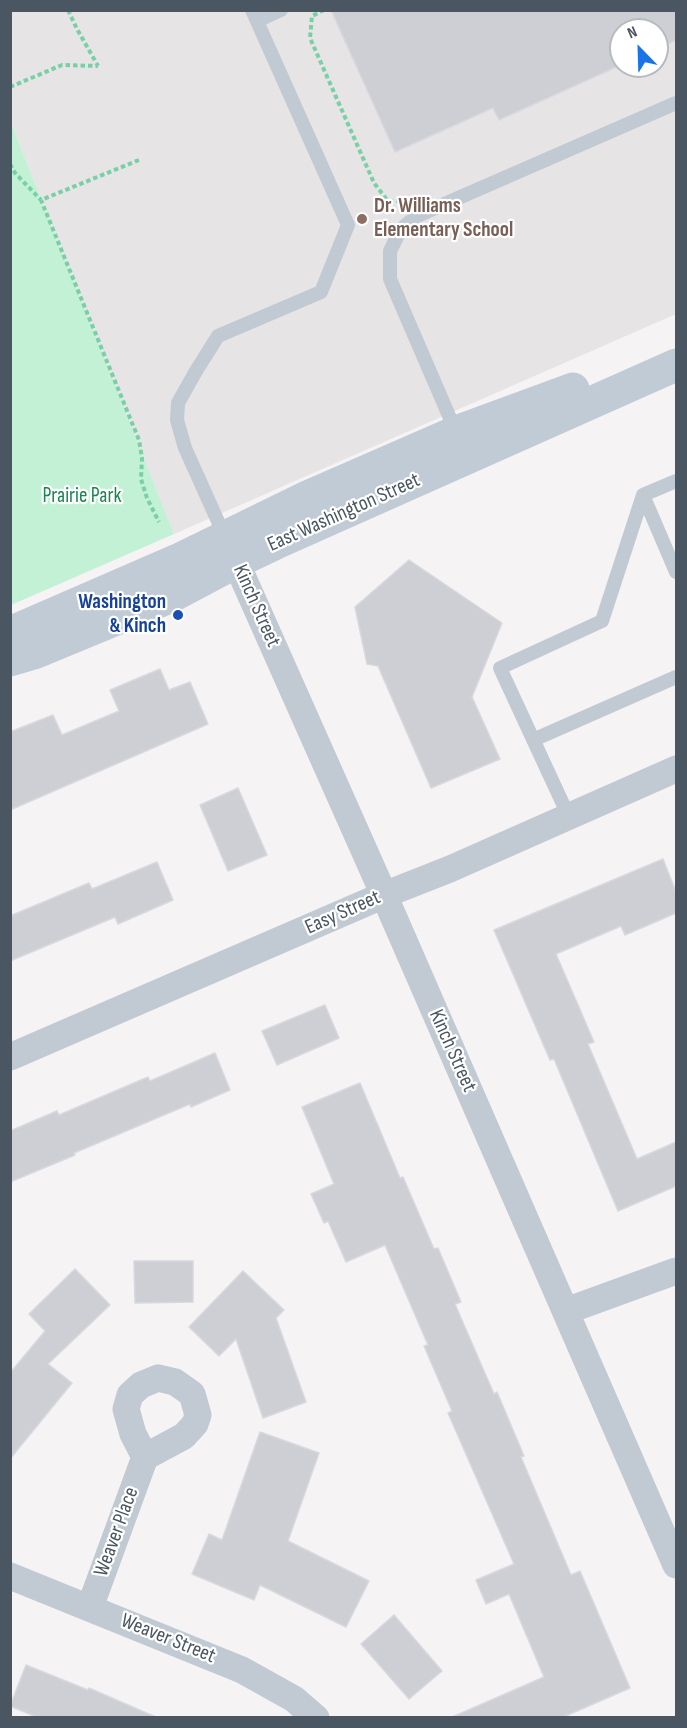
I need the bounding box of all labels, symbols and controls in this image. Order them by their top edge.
north arrow [609,18,669,78]
text: N [625,22,640,43]
place label: Dr. Williams Elementary School [374,194,513,244]
marker: Dr. Williams Elementary School [355,212,369,226]
street label: East Washington Street [264,468,424,558]
park label: Prairie Park [43,484,121,510]
street label: Kinch Street [227,561,285,651]
place label: Washington & Kinch [78,590,166,640]
marker: Washington & Kinch [171,608,185,622]
street label: Easy Street [301,885,385,941]
street label: Kinch Street [423,1006,481,1096]
street label: Weaver Place [89,1484,145,1580]
street label: Weaver Street [117,1609,219,1669]

